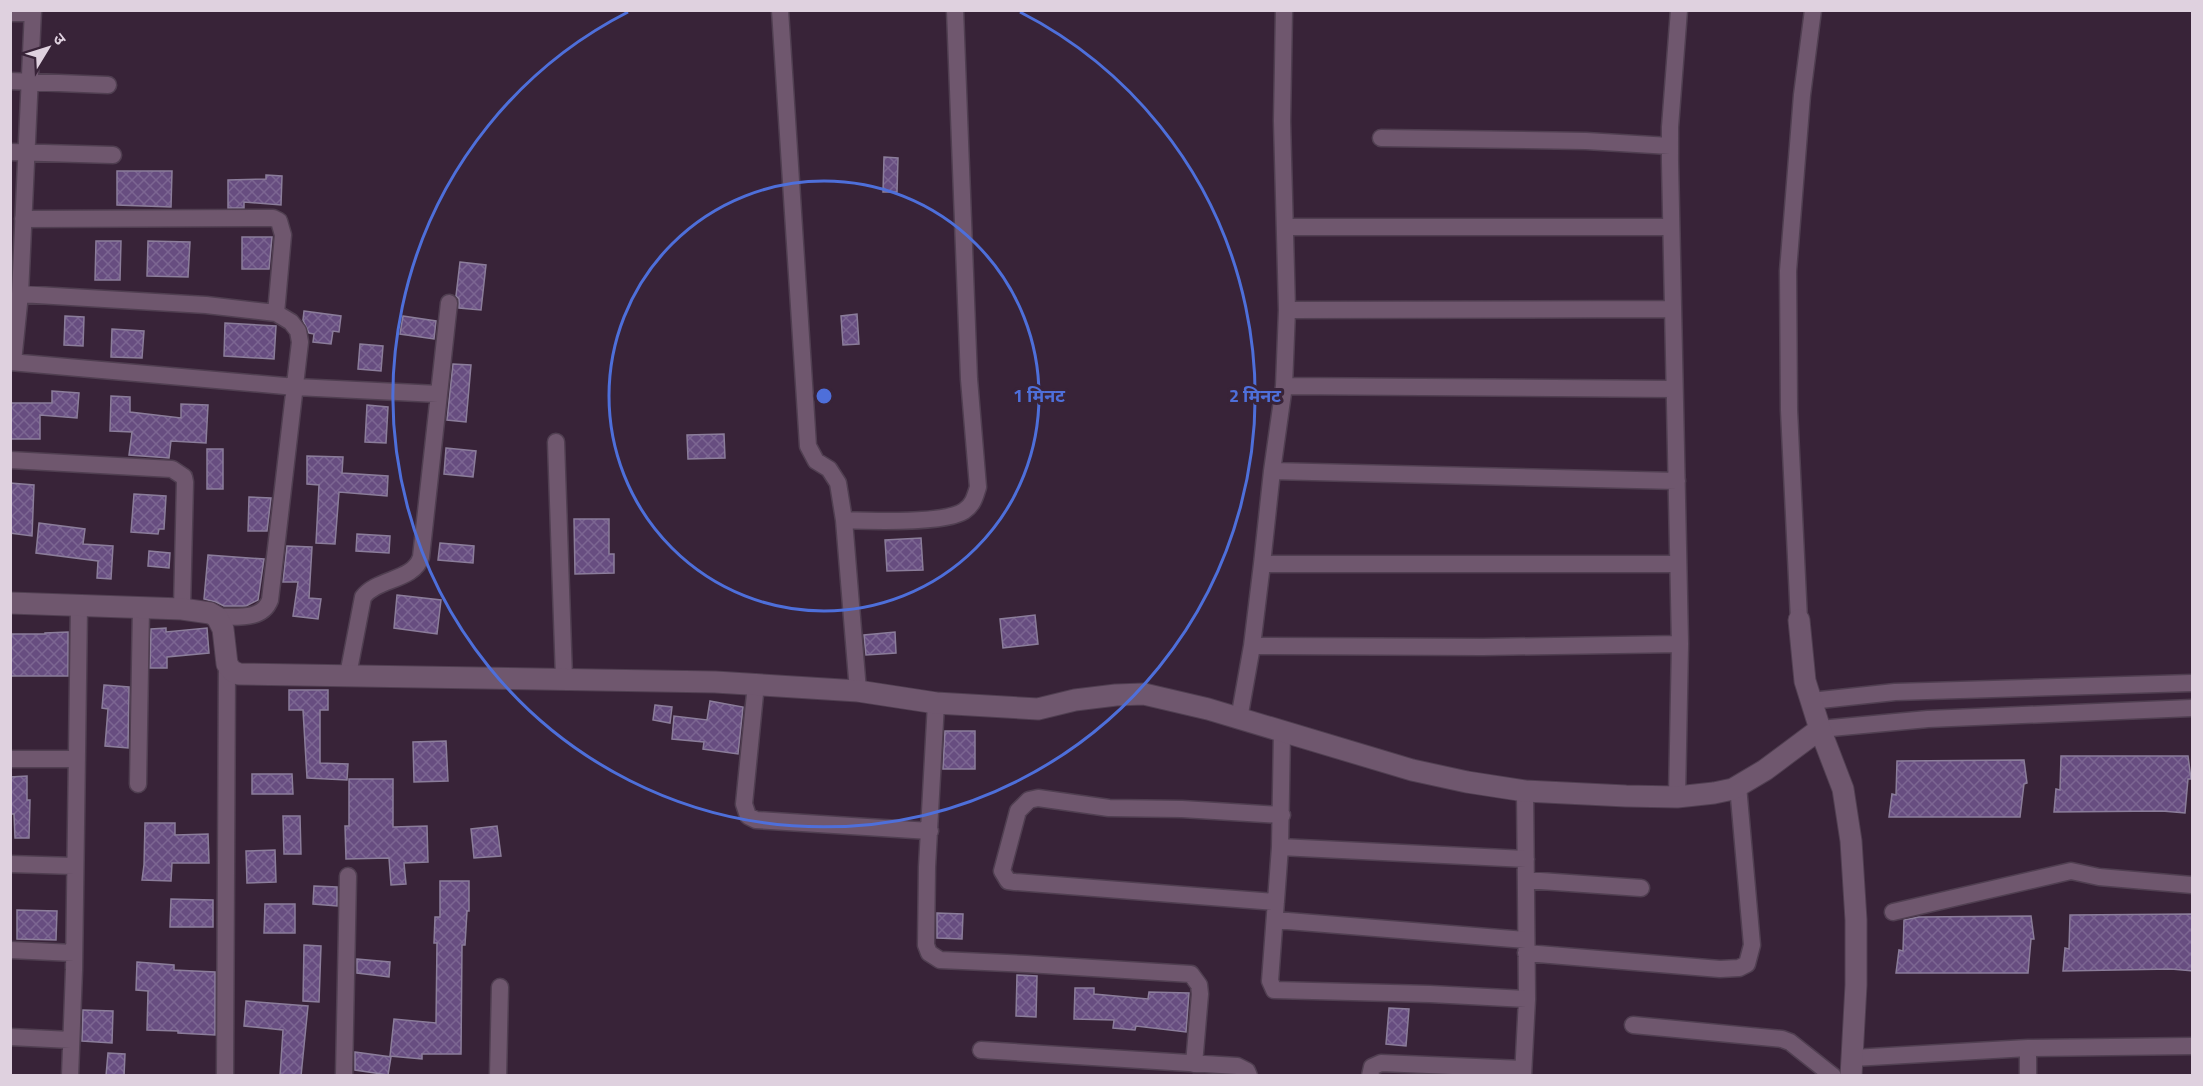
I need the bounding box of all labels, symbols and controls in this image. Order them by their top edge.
north arrow [18,18,78,78]
text: उ [47,28,73,50]
text: 1 मिनट [1013,382,1065,409]
text: 2 मिनट [1229,382,1281,409]
centre of rings [814,386,834,406]

